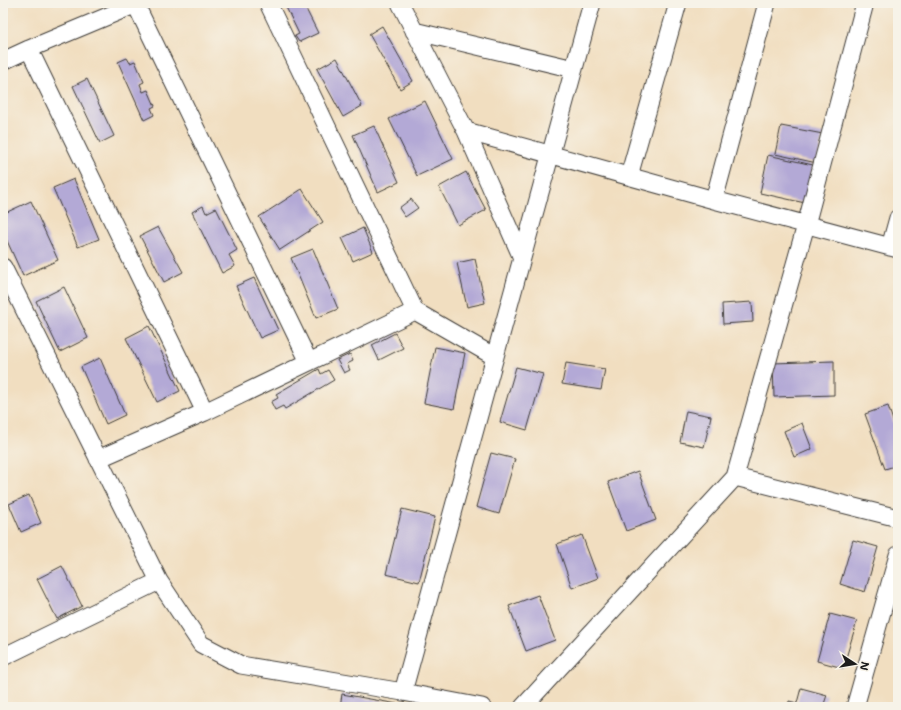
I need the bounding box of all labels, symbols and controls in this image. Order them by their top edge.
north arrow [835,644,875,684]
text: N [856,660,873,672]

